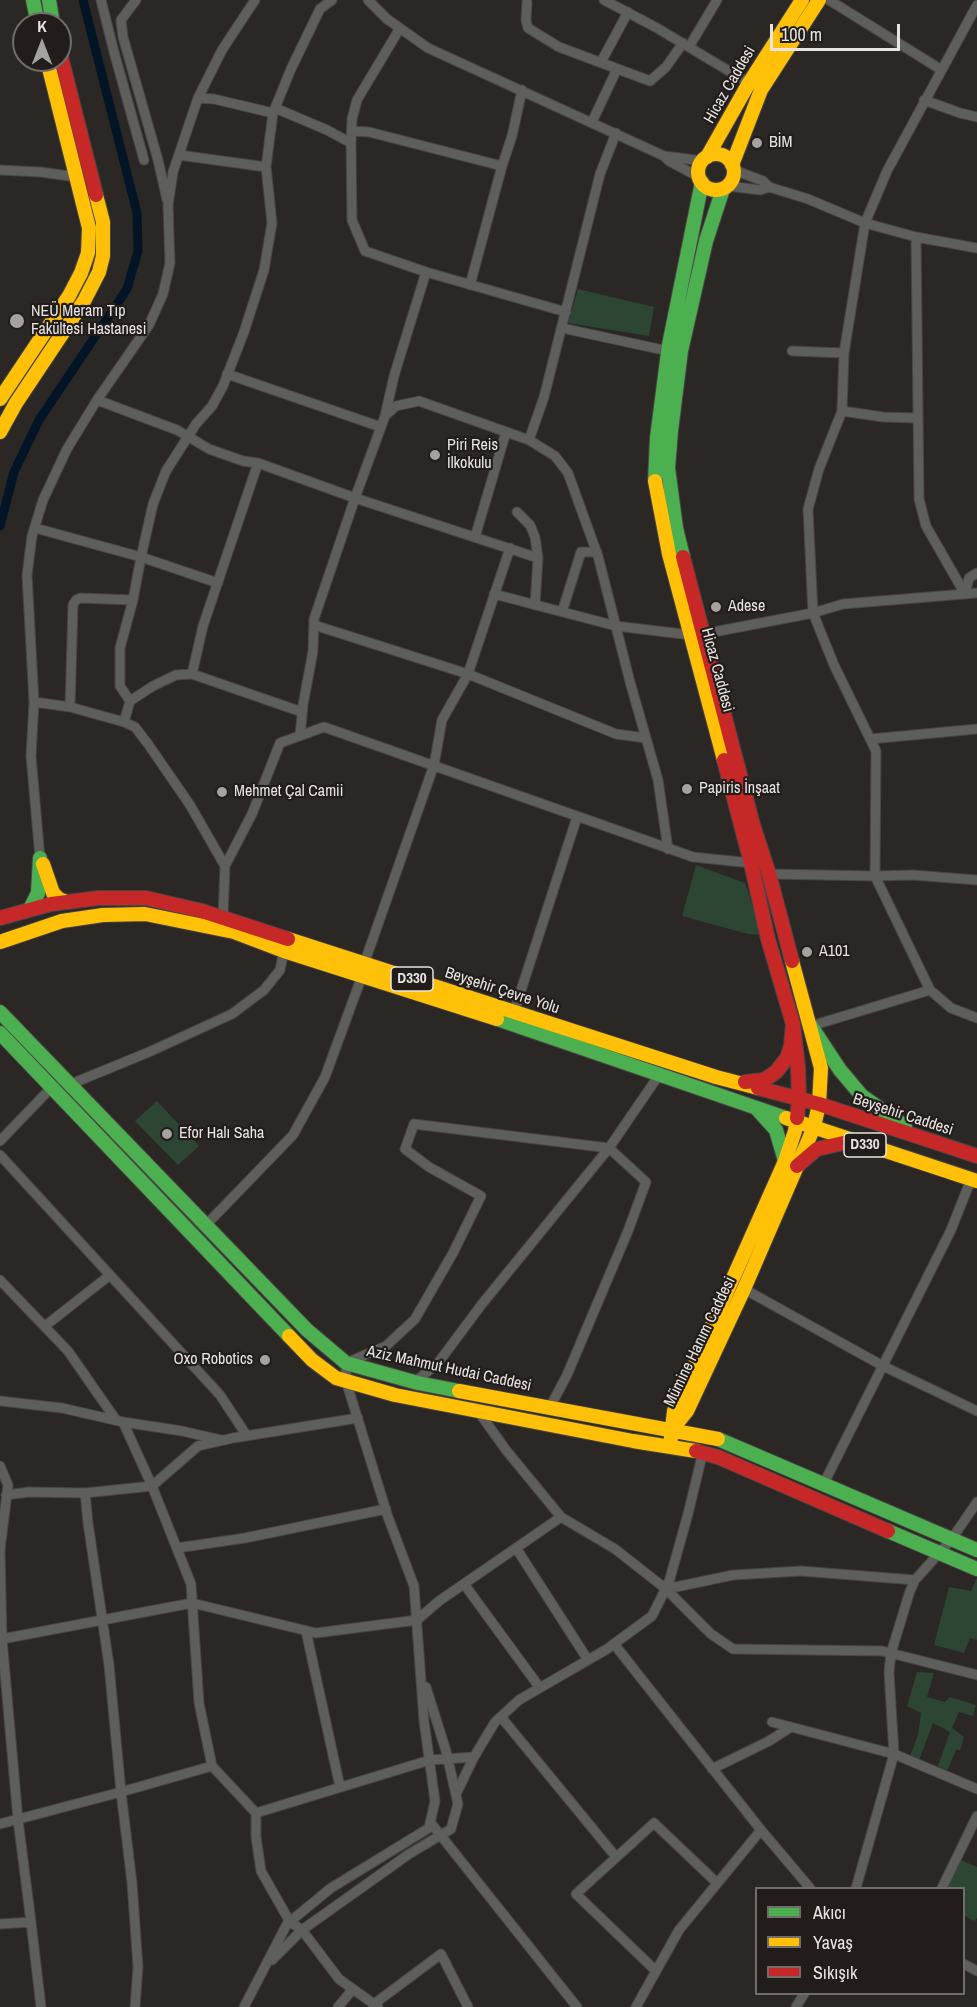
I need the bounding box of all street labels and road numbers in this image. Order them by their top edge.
street label: Hicaz Caddesi [700,43,760,127]
street label: Hicaz Caddesi [697,626,737,714]
street label: Beyşehir Çevre Yolu [442,963,562,1019]
road number: D330 [391,967,433,991]
street label: Beyşehir Caddesi [850,1090,956,1140]
road number: D330 [844,1133,886,1157]
street label: Mümine Hanım Caddesi [660,1274,740,1410]
street label: Aziz Mahmut Hudai Caddesi [365,1342,533,1396]

